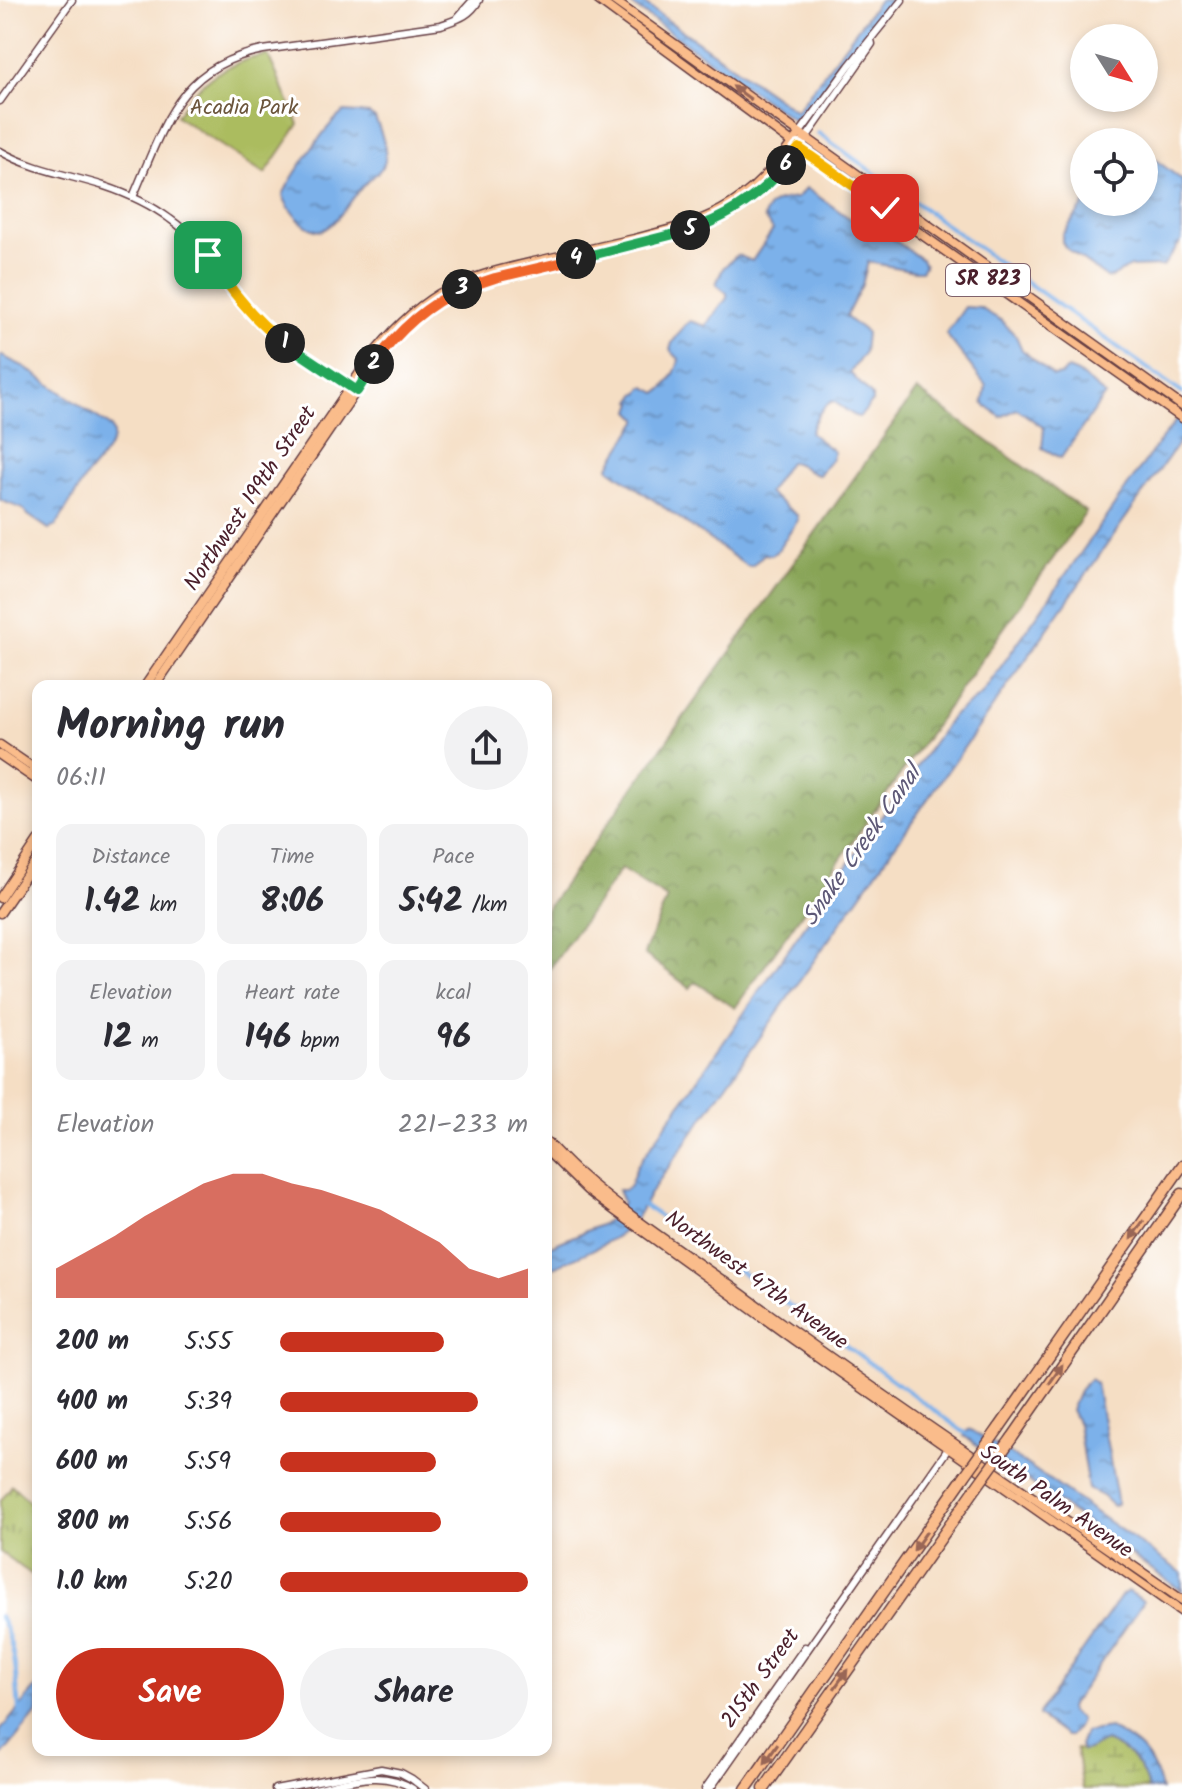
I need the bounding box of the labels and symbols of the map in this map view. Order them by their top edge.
north arrow [1070,24,1158,112]
one-way arrow [731,85,753,101]
park label: Acadia Park [190,91,299,126]
pin: 6 [766,145,806,185]
pin [851,174,919,242]
pin: 5 [670,210,710,250]
pin [174,221,242,289]
pin: 4 [556,239,596,279]
road number: SR 823 [946,264,1030,296]
pin: 3 [442,269,482,309]
pin: 1 [265,323,305,363]
pin: 2 [354,344,394,384]
street label: Northwest 199th Street [176,399,326,599]
water label: Snake Creek Canal [792,754,934,935]
street label: Northwest 47th Avenue [657,1202,855,1360]
one-way arrow [1130,1220,1145,1241]
one-way arrow [1048,1363,1063,1384]
street label: South Palm Avenue [972,1436,1140,1568]
one-way arrow [913,1531,928,1552]
street label: 215th Street [713,1621,810,1736]
one-way arrow [833,1669,848,1690]
one-way arrow [764,1744,779,1765]

